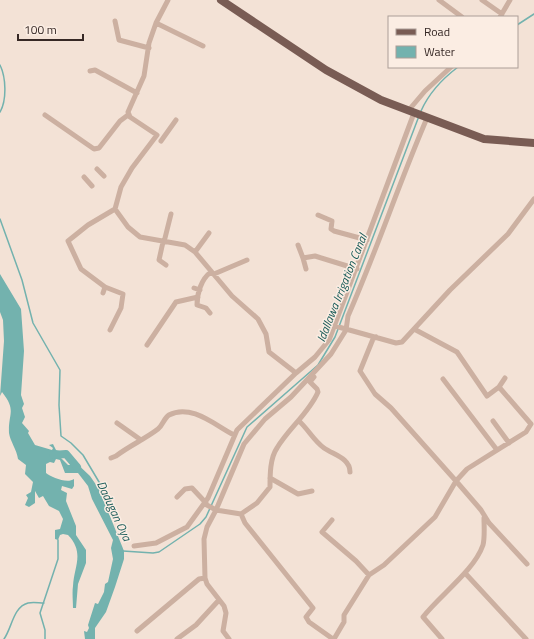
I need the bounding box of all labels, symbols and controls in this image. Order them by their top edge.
scale bar [18,16,83,42]
legend [388,16,518,68]
text: 100 m [24,20,57,39]
text: Road [424,22,450,41]
text: Water [424,42,455,61]
water label: Idallawa Irrigation Canal [311,230,372,345]
water label: Dadugan Oya [92,478,137,545]

